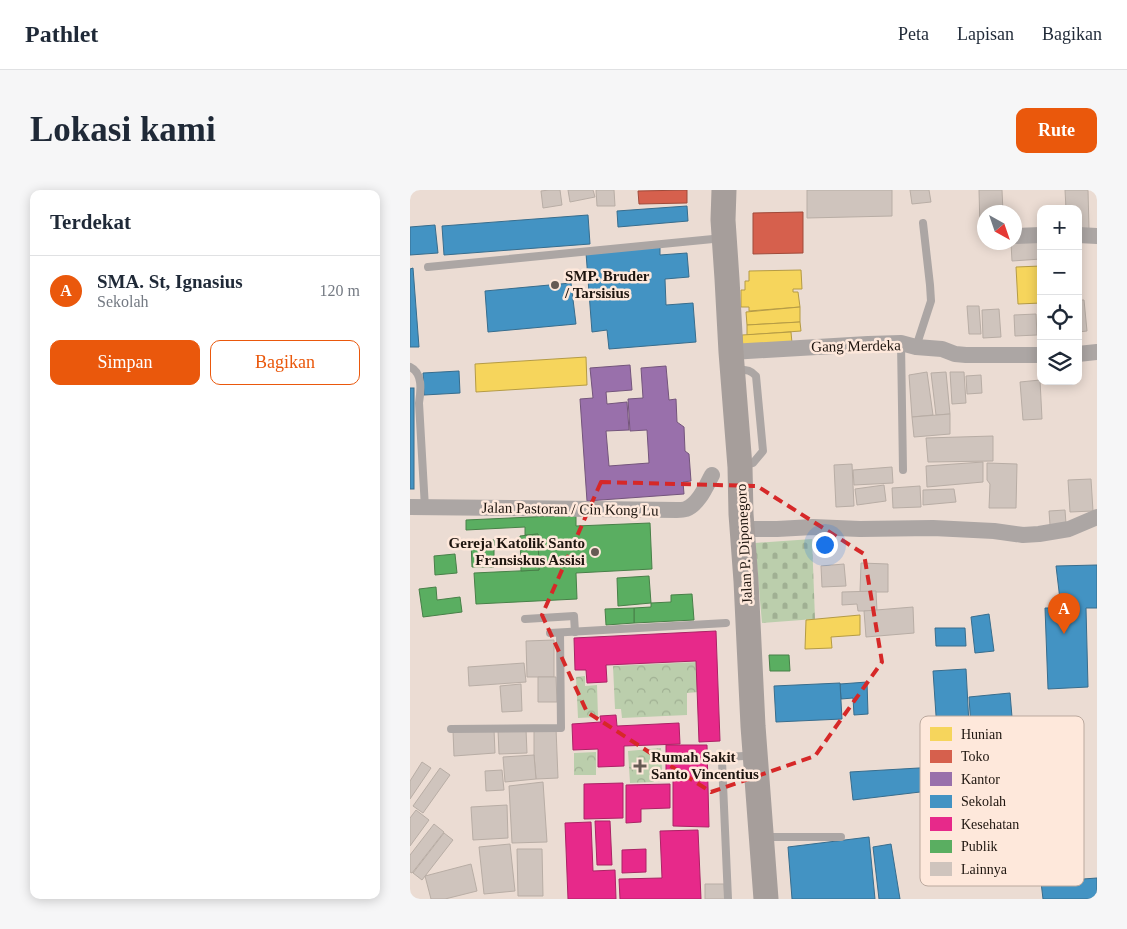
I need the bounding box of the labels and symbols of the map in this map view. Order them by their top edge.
north arrow [977,205,1022,250]
place label: SMP. Bruder / Tarsisius [564,268,650,301]
marker: SMP. Bruder / Tarsisius [549,279,561,291]
street label: Gang Merdeka [811,337,901,355]
street label: Jalan P. Diponegoro [733,483,755,605]
street label: Jalan Pastoran / Cin Kong Lu [481,499,659,519]
your location [812,532,838,558]
place label: Gereja Katolik Santo Fransiskus Assisi [449,535,585,568]
marker: Gereja Katolik Santo Fransiskus Assisi [589,546,601,558]
pin: A [1048,593,1080,634]
legend [920,716,1084,886]
text: Hunian [961,727,1002,742]
place label: Rumah Sakit Santo Vincentius [651,749,759,782]
text: Toko [961,749,990,764]
marker: Rumah Sakit Santo Vincentius [633,759,647,773]
text: Kantor [961,772,1000,787]
text: Sekolah [961,794,1006,809]
text: Kesehatan [961,817,1019,832]
text: Publik [961,839,998,854]
text: Lainnya [961,862,1008,877]

